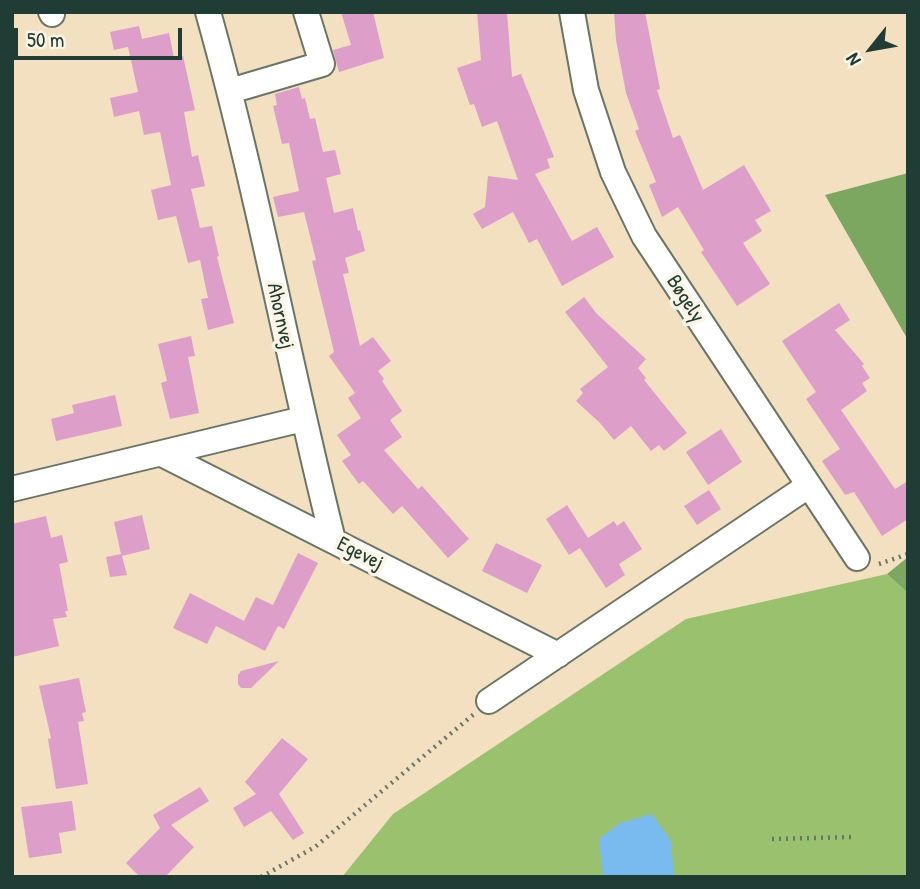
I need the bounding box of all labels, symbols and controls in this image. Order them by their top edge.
scale bar [18,14,186,58]
north arrow [836,14,906,84]
text: 50 m [27,25,64,54]
text: N [839,49,867,71]
street label: Bøgely [660,270,710,328]
street label: Ahornvej [261,281,299,351]
street label: Egevej [333,532,387,576]

